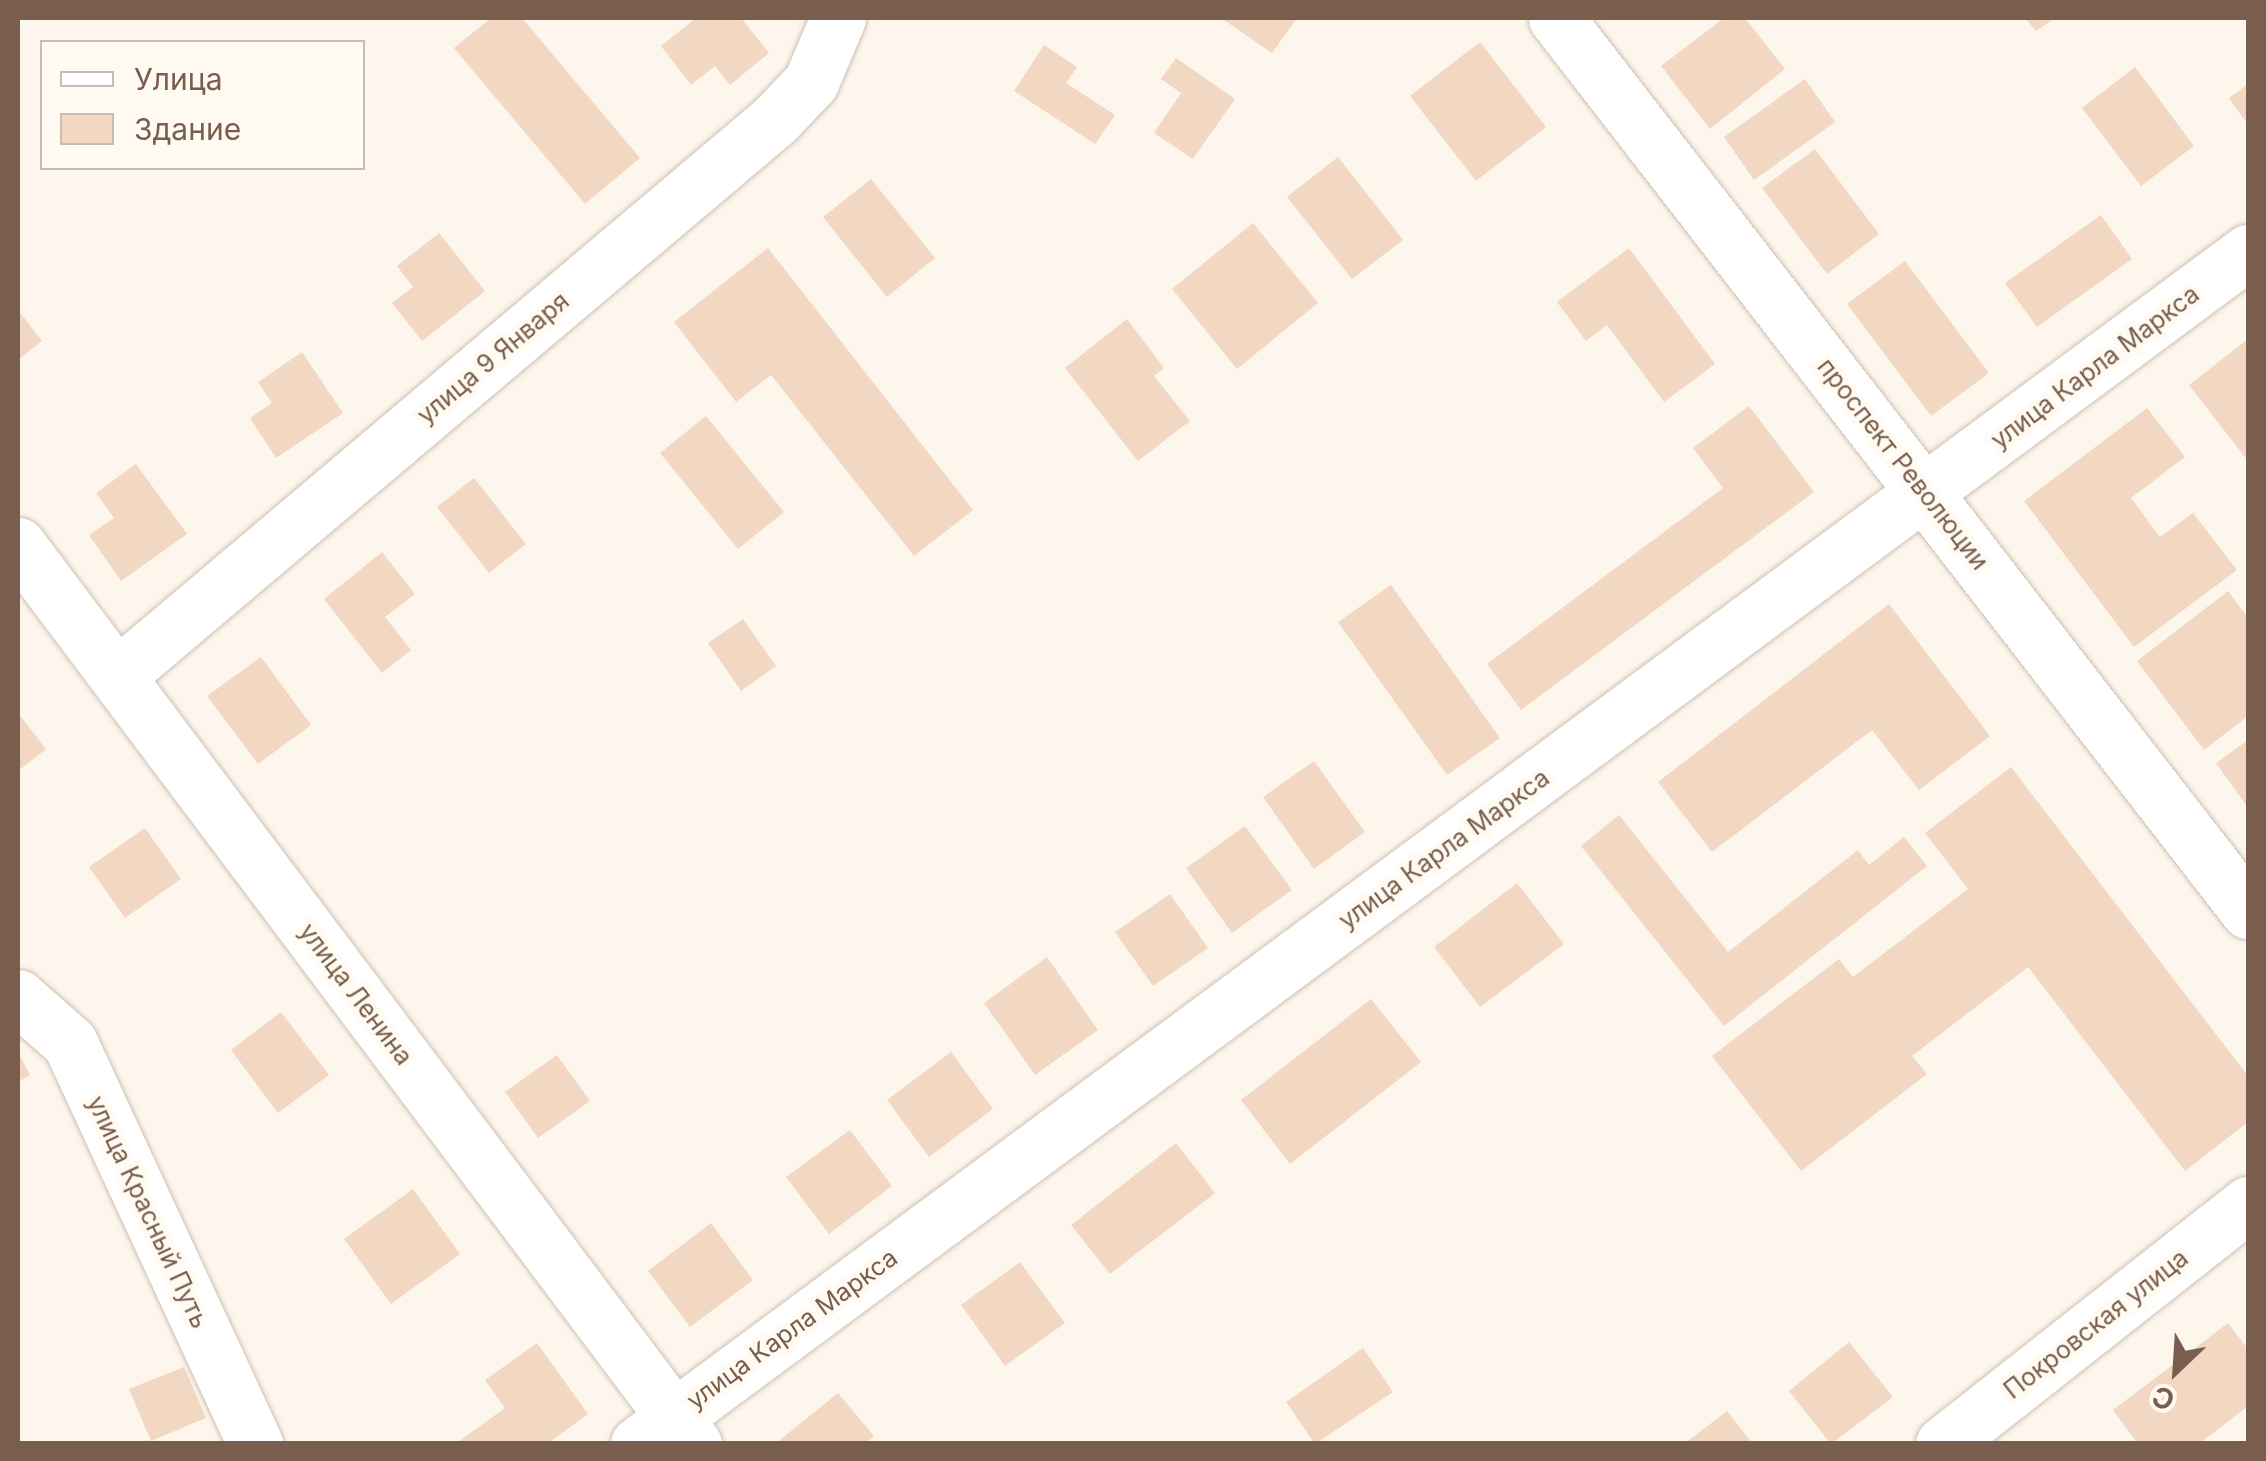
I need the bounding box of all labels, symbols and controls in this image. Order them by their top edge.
legend [40,40,365,170]
text: Улица [134,61,223,97]
text: Здание [134,111,241,147]
street label: улица Карла Маркса [1985,279,2205,455]
street label: улица 9 Января [411,286,575,430]
street label: проспект Революции [1811,352,1995,576]
street label: улица Карла Маркса [1333,762,1555,936]
street label: улица Ленина [293,917,419,1071]
street label: улица Красный Путь [81,1091,215,1333]
street label: улица Карла Маркса [681,1242,903,1416]
street label: Покровская улица [1998,1243,2194,1405]
north arrow [2126,1321,2226,1421]
text: С [2147,1378,2180,1418]

